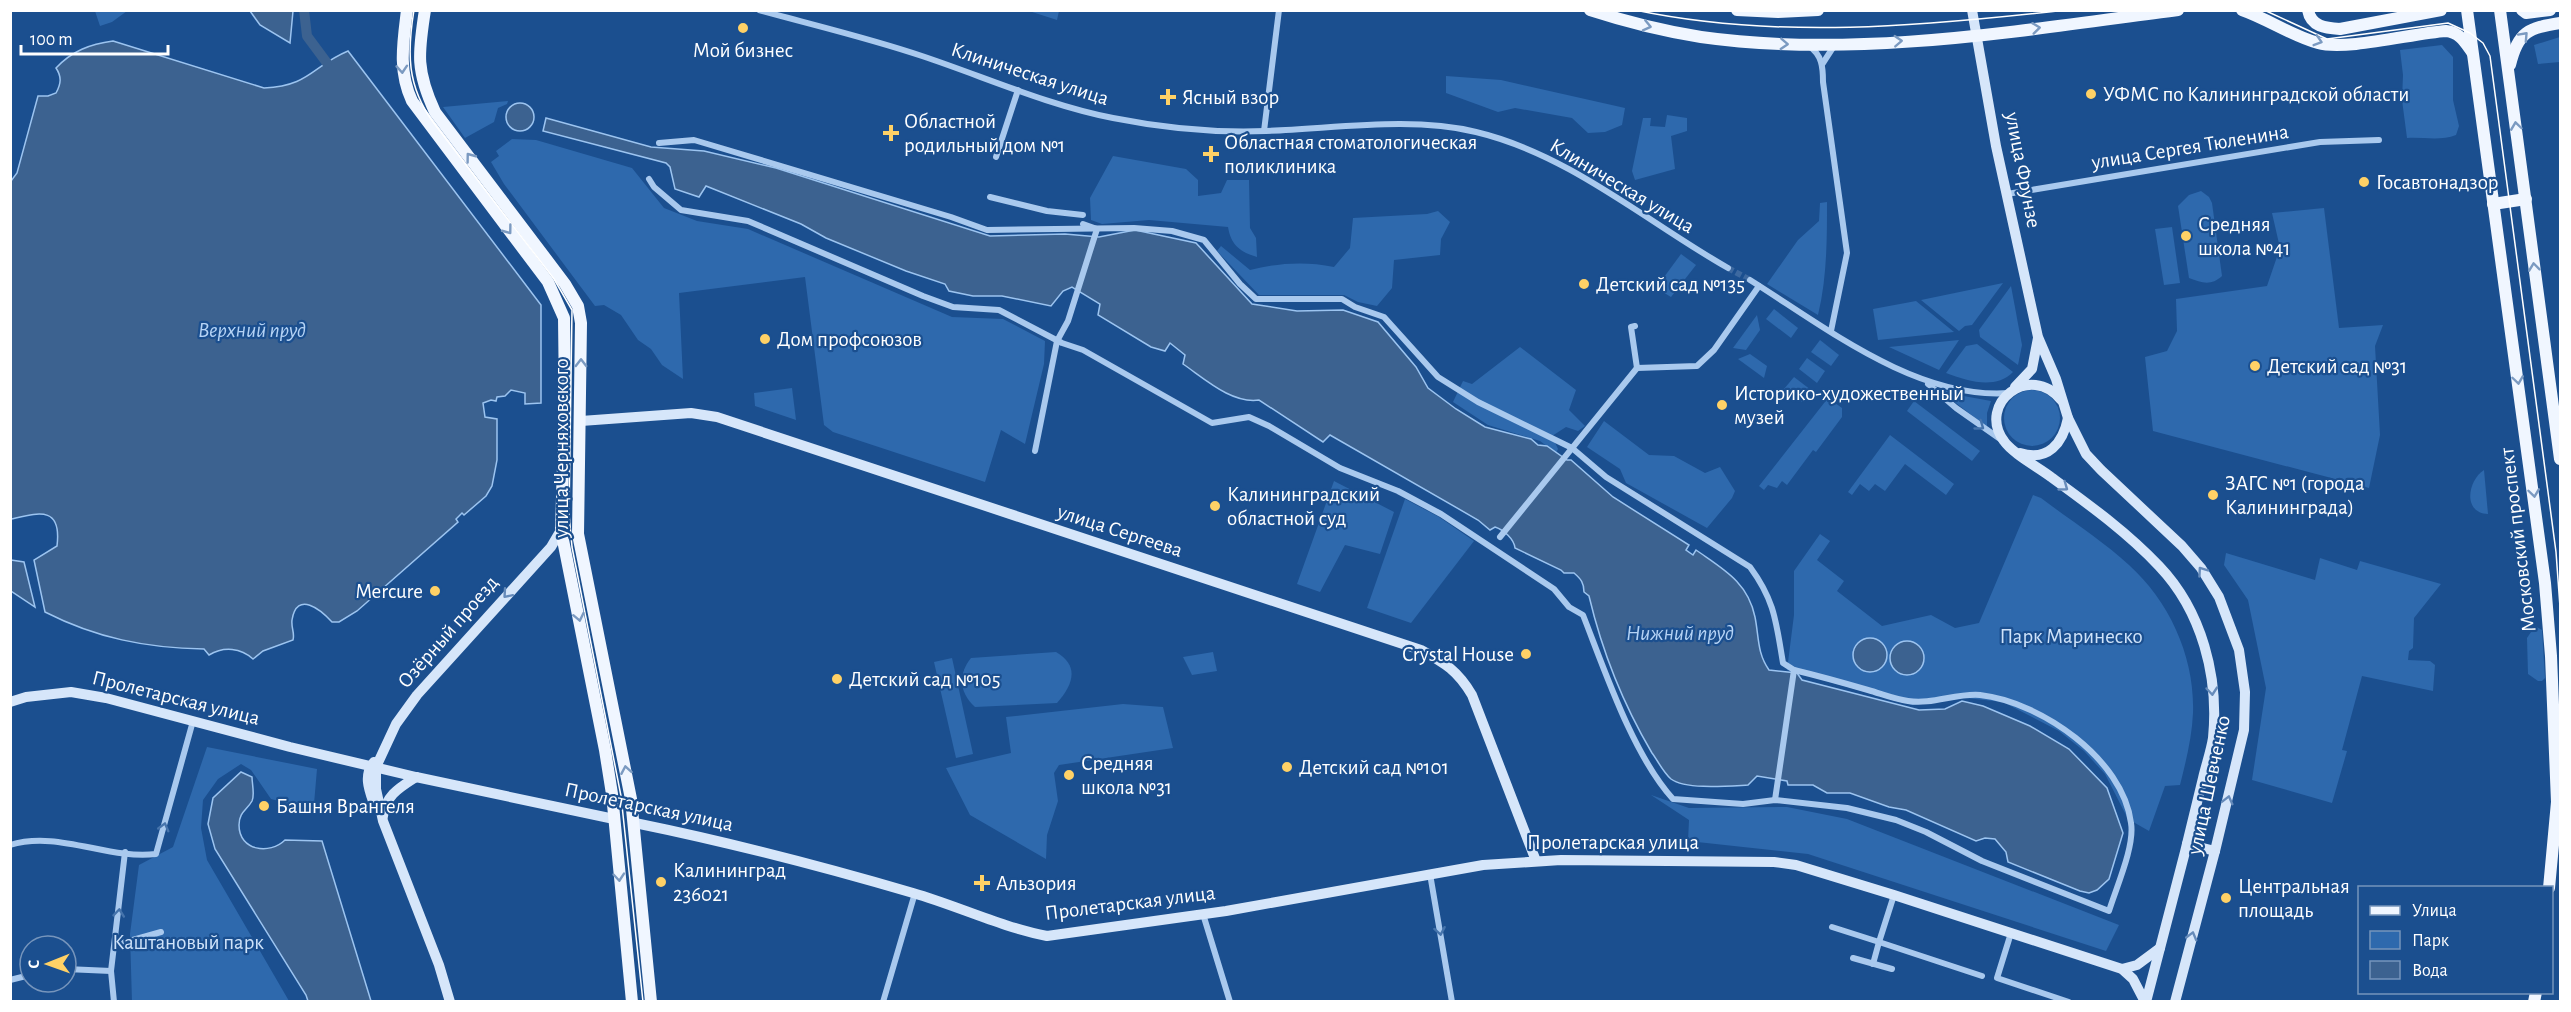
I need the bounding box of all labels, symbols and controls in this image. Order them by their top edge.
scale bar [21,18,168,56]
one-way arrow [1642,19,1652,32]
marker: Мой бизнес [736,21,750,35]
one-way arrow [2031,22,2040,35]
text: 100 m [30,31,73,49]
one-way arrow [2517,33,2528,43]
one-way arrow [2312,34,2323,46]
one-way arrow [1893,35,1902,48]
one-way arrow [1779,37,1788,50]
street label: Клиническая улица [949,39,1112,110]
place label: Мой бизнес [693,40,793,61]
one-way arrow [396,64,409,73]
place label: УФМС по Калининградской области [2103,84,2409,105]
place label: Ясный взор [1182,87,1279,108]
marker: УФМС по Калининградской области [2084,87,2098,101]
marker: Ясный взор [1159,88,1177,106]
street label: улица Фрунзе [2001,109,2045,230]
place label: Областной родильный дом №1 [904,111,1065,156]
street label: улица Сергея Тюленина [2089,121,2290,173]
one-way arrow [2511,122,2523,131]
marker: Областной родильный дом №1 [882,124,900,142]
place label: Областная стоматологическая поликлиника [1224,132,1477,177]
street label: Клиническая улица [1546,135,1698,238]
marker: Областная стоматологическая поликлиника [1202,145,1220,163]
one-way arrow [466,153,477,164]
place label: Госавтонадзор [2376,172,2499,193]
marker: Госавтонадзор [2357,175,2371,189]
place label: Средняя школа №41 [2198,214,2290,259]
one-way arrow [501,223,512,234]
marker: Средняя школа №41 [2179,229,2193,243]
one-way arrow [2528,263,2541,272]
place label: Детский сад №135 [1596,274,1745,295]
marker: Детский сад №135 [1577,277,1591,291]
water label: Верхний пруд [198,319,306,342]
place label: Дом профсоюзов [777,329,922,350]
marker: Дом профсоюзов [758,332,772,346]
place label: Детский сад №31 [2267,356,2407,377]
street label: улица Черняховского [551,358,572,539]
one-way arrow [575,359,587,368]
marker: Детский сад №31 [2248,359,2262,373]
one-way arrow [2511,376,2524,385]
place label: Историко-художественный музей [1734,383,1964,428]
marker: Историко-художественный музей [1715,398,1729,412]
one-way arrow [1974,419,1985,430]
street label: Московский проспект [2496,446,2540,633]
place label: ЗАГС №1 (города Калининграда) [2225,473,2365,518]
one-way arrow [2058,479,2069,490]
place label: Калининградский областной суд [1227,484,1380,529]
marker: ЗАГС №1 (города Калининграда) [2206,488,2220,502]
one-way arrow [2527,488,2539,497]
marker: Калининградский областной суд [1208,499,1222,513]
street label: улица Сергеева [1054,501,1186,561]
one-way arrow [2198,567,2209,578]
street label: Озёрный проезд [394,572,502,692]
place label: Mercure [355,581,423,602]
marker: Mercure [428,584,442,598]
one-way arrow [503,587,514,598]
one-way arrow [572,611,585,621]
water label: Нижний пруд [1626,622,1734,645]
park label: Парк Маринеско [1999,626,2143,647]
place label: Crystal House [1402,644,1514,665]
marker: Crystal House [1519,647,1533,661]
street label: Пролетарская улица [90,667,262,729]
place label: Детский сад №105 [849,669,1000,690]
marker: Детский сад №105 [830,672,844,686]
one-way arrow [2205,686,2218,695]
street label: улица Шевченко [2184,713,2234,858]
place label: Средняя школа №31 [1081,753,1172,798]
place label: Детский сад №101 [1299,757,1449,778]
marker: Детский сад №101 [1280,760,1294,774]
one-way arrow [620,765,633,775]
marker: Средняя школа №31 [1062,768,1076,782]
street label: Пролетарская улица [563,779,736,835]
one-way arrow [2220,795,2233,805]
place label: Башня Врангеля [276,796,415,817]
marker: Башня Врангеля [257,799,271,813]
one-way arrow [156,823,169,833]
street label: Пролетарская улица [1527,832,1699,853]
place label: Калининград 236021 [673,860,786,905]
one-way arrow [613,873,626,882]
place label: Альзория [996,873,1077,894]
marker: Альзория [973,874,991,892]
marker: Калининград 236021 [654,875,668,889]
place label: Центральная площадь [2238,876,2350,921]
street label: Пролетарская улица [1043,882,1217,924]
legend [2358,886,2553,994]
marker: Центральная площадь [2219,891,2233,905]
text: Улица [2412,902,2457,920]
one-way arrow [112,908,125,918]
one-way arrow [1434,927,1446,936]
one-way arrow [2185,931,2198,941]
park label: Каштановый парк [112,932,264,953]
text: Парк [2412,932,2450,950]
north arrow [18,934,78,994]
text: С [26,960,42,969]
text: Вода [2412,962,2448,980]

